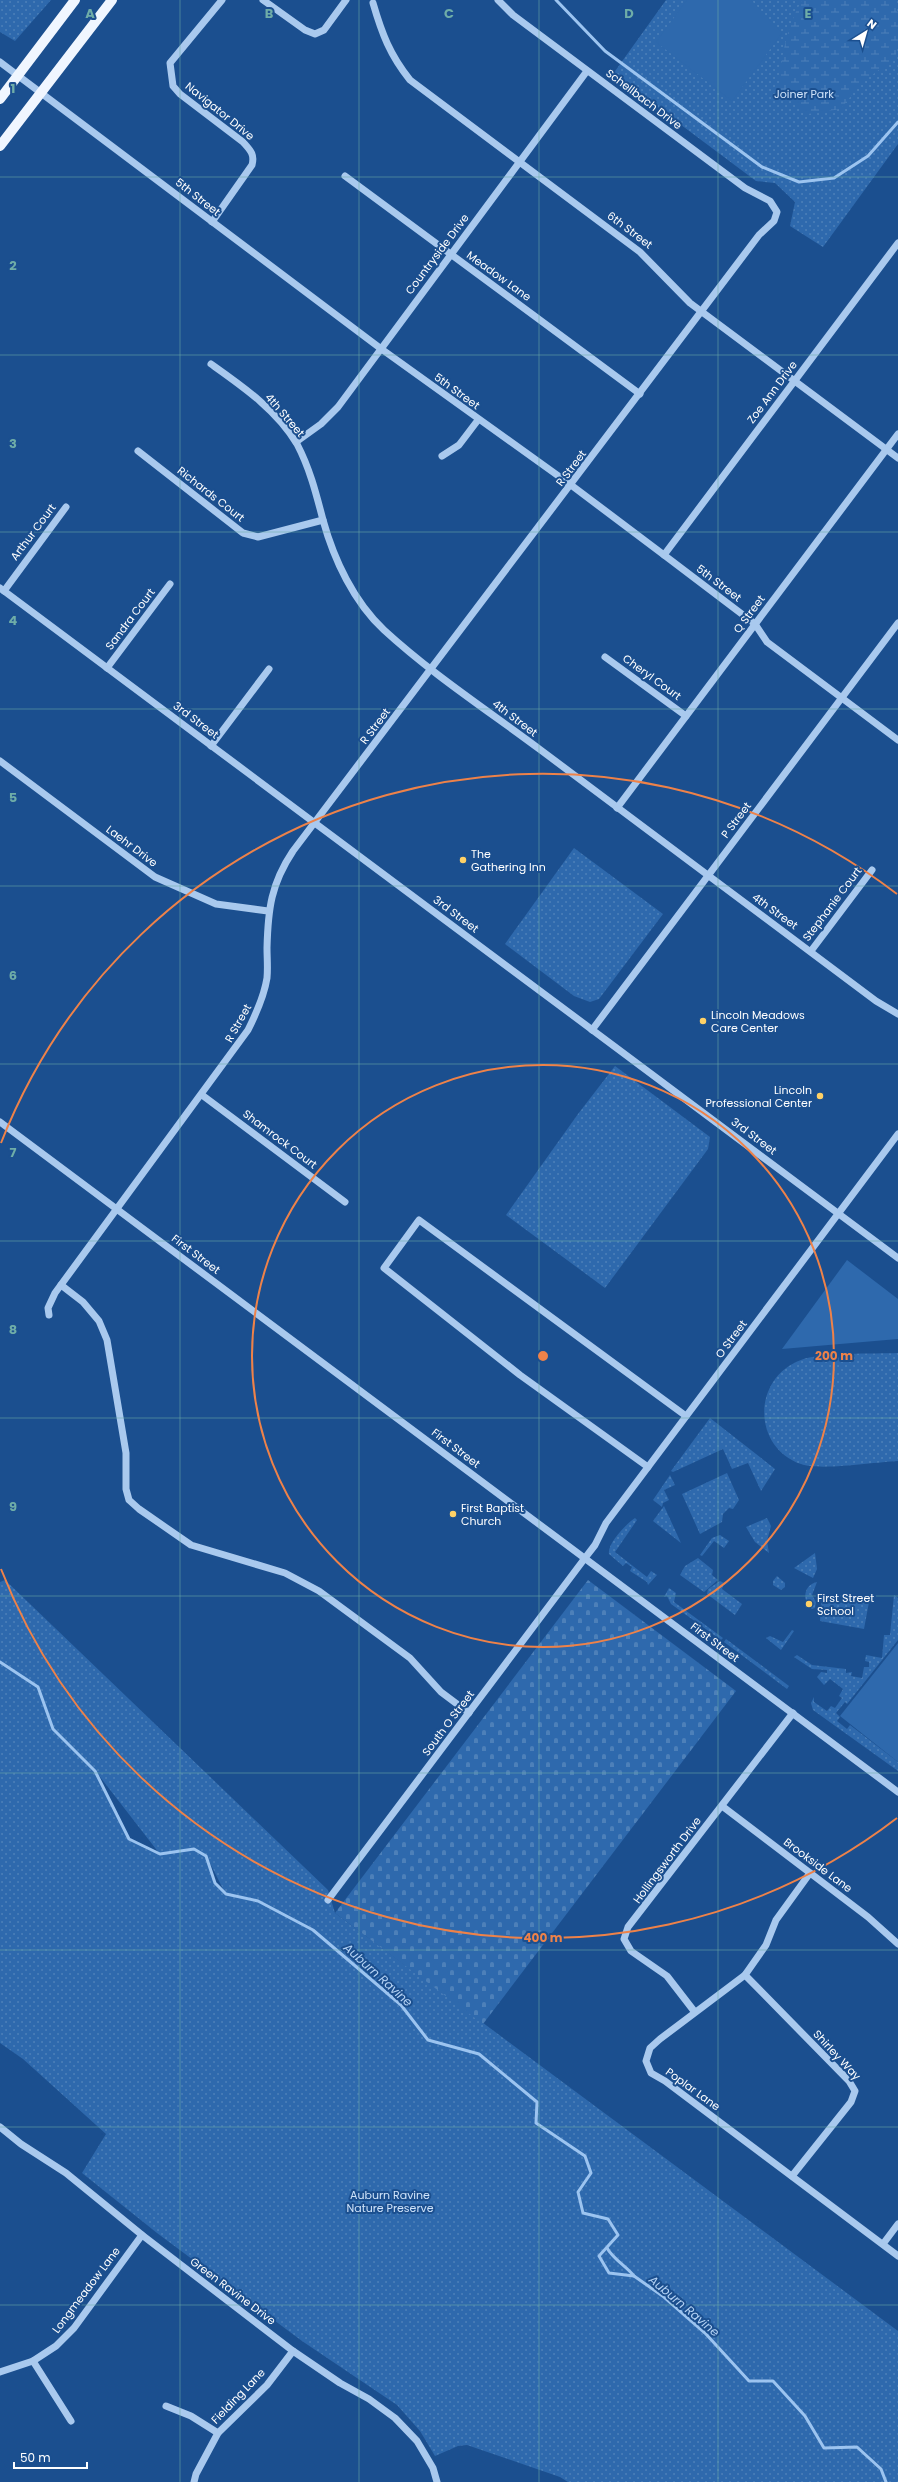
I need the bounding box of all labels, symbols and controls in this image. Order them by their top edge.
text: A [85,4,95,23]
text: B [265,4,274,23]
text: C [444,4,454,23]
text: D [624,4,634,23]
text: E [804,4,812,23]
north arrow [846,12,886,52]
text: N [864,15,880,33]
street label: Schellbach Drive [603,65,685,133]
street label: Navigator Drive [182,78,258,144]
text: 1 [11,79,15,98]
park label: Joiner Park [774,86,834,102]
street label: 5th Street [172,174,224,220]
street label: 6th Street [604,208,656,252]
street label: Countryside Drive [401,210,473,298]
street label: Meadow Lane [463,247,535,305]
text: 2 [9,256,17,275]
street label: Zoe Ann Drive [743,357,801,427]
street label: 5th Street [431,369,483,413]
street label: 4th Street [262,390,308,440]
text: 3 [9,434,17,453]
street label: R Street [552,446,590,490]
street label: Richards Court [174,463,248,525]
street label: Arthur Court [6,500,60,564]
street label: 5th Street [693,561,745,605]
street label: Sandra Court [101,585,159,653]
street label: Q Street [729,592,769,636]
text: 4 [9,611,18,630]
street label: Cheryl Court [619,650,685,704]
street label: 4th Street [489,696,541,740]
street label: 3rd Street [170,698,222,742]
street label: R Street [356,704,394,748]
text: 5 [9,788,17,807]
street label: P Street [717,799,755,841]
street label: Laehr Drive [103,821,161,871]
place label: The Gathering Inn [471,846,546,875]
marker: The Gathering Inn [458,855,468,865]
street label: Stephanie Court [799,863,865,945]
street label: 4th Street [749,889,801,933]
street label: 3rd Street [430,892,482,936]
text: 6 [9,966,17,985]
street label: R Street [221,1001,255,1045]
place label: Lincoln Meadows Care Center [711,1007,805,1036]
marker: Lincoln Meadows Care Center [698,1016,708,1026]
place label: Lincoln Professional Center [705,1082,812,1111]
marker: Lincoln Professional Center [815,1091,825,1101]
street label: Shamrock Court [239,1106,321,1172]
street label: 3rd Street [728,1114,780,1158]
text: 7 [10,1143,17,1162]
street label: First Street [168,1230,224,1278]
street label: O Street [711,1317,751,1361]
text: 8 [9,1320,17,1339]
text: 200 m [815,1347,853,1364]
centre of rings [536,1349,550,1363]
street label: First Street [428,1424,484,1472]
text: 9 [9,1497,17,1516]
place label: First Baptist Church [461,1500,524,1529]
marker: First Baptist Church [448,1509,458,1519]
place label: First Street School [817,1590,874,1619]
marker: First Street School [804,1599,814,1609]
street label: First Street [687,1618,743,1666]
street label: South O Street [418,1687,478,1759]
street label: Hollingsworth Drive [629,1813,705,1907]
street label: Brookside Lane [780,1834,856,1896]
text: 400 m [523,1929,563,1946]
water label: Auburn Ravine [339,1938,417,2011]
street label: Shirley Way [810,2026,865,2084]
street label: Poplar Lane [662,2064,724,2114]
park label: Auburn Ravine Nature Preserve [346,2187,434,2216]
street label: Longmeadow Lane [48,2243,124,2336]
street label: Green Ravine Drive [187,2253,279,2329]
water label: Auburn Ravine [645,2270,724,2341]
street label: Fielding Lane [207,2365,269,2427]
scale bar [14,2444,87,2470]
text: 50 m [20,2449,51,2466]

